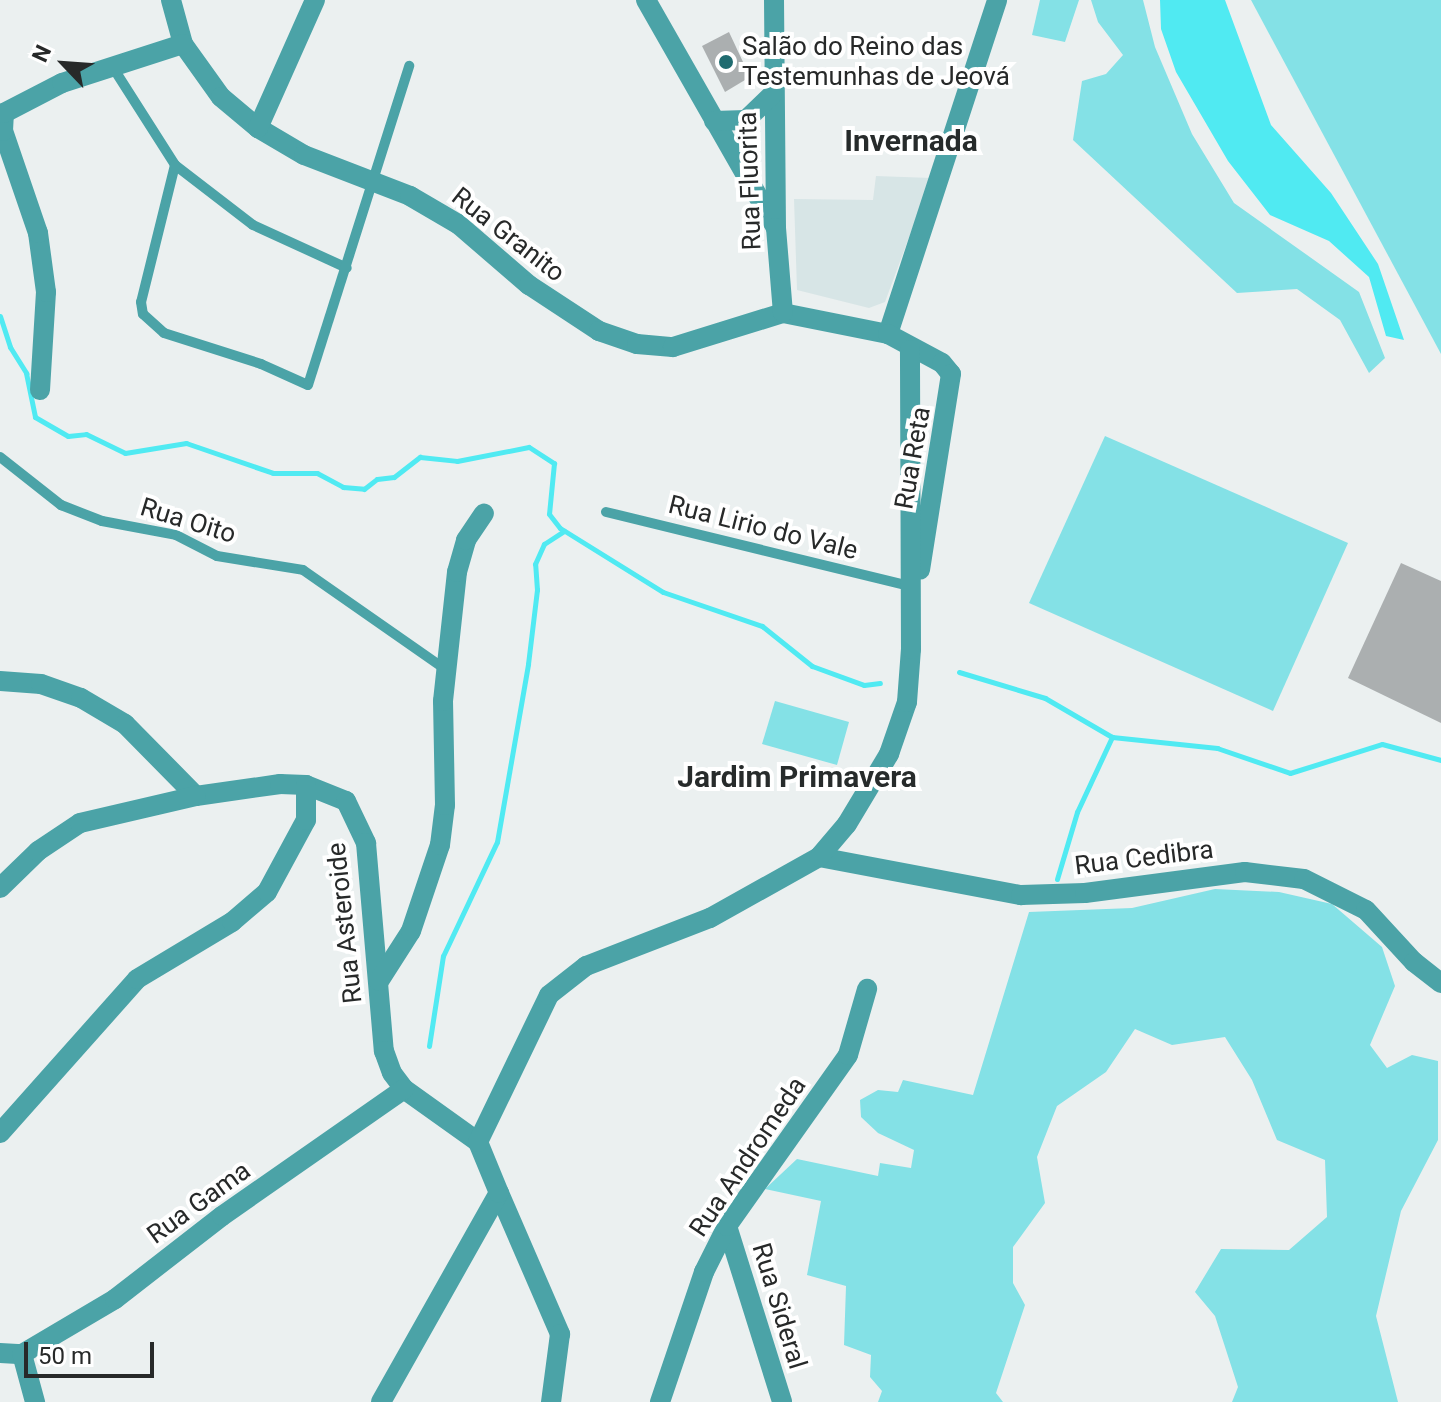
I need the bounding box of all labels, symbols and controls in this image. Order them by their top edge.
north arrow [24,24,104,104]
place label: Salão do Reino das Testemunhas de Jeová [742,31,1010,92]
text: N [27,41,56,66]
marker: Salão do Reino das Testemunhas de Jeová [717,53,735,71]
street label: Rua Fluorita [732,111,768,251]
district label: Invernada [844,123,978,159]
street label: Rua Granito [445,181,571,289]
street label: Rua Reta [889,404,937,512]
street label: Rua Lirio do Vale [665,489,861,567]
street label: Rua Oito [136,492,240,550]
district label: Jardim Primavera [677,759,917,795]
street label: Rua Cedibra [1073,834,1215,882]
street label: Rua Asteroide [321,841,369,1005]
street label: Rua Andromeda [683,1071,813,1243]
street label: Rua Gama [141,1155,257,1251]
street label: Rua Sideral [745,1239,813,1373]
scale bar [28,1326,158,1376]
text: 50 m [38,1342,92,1370]

